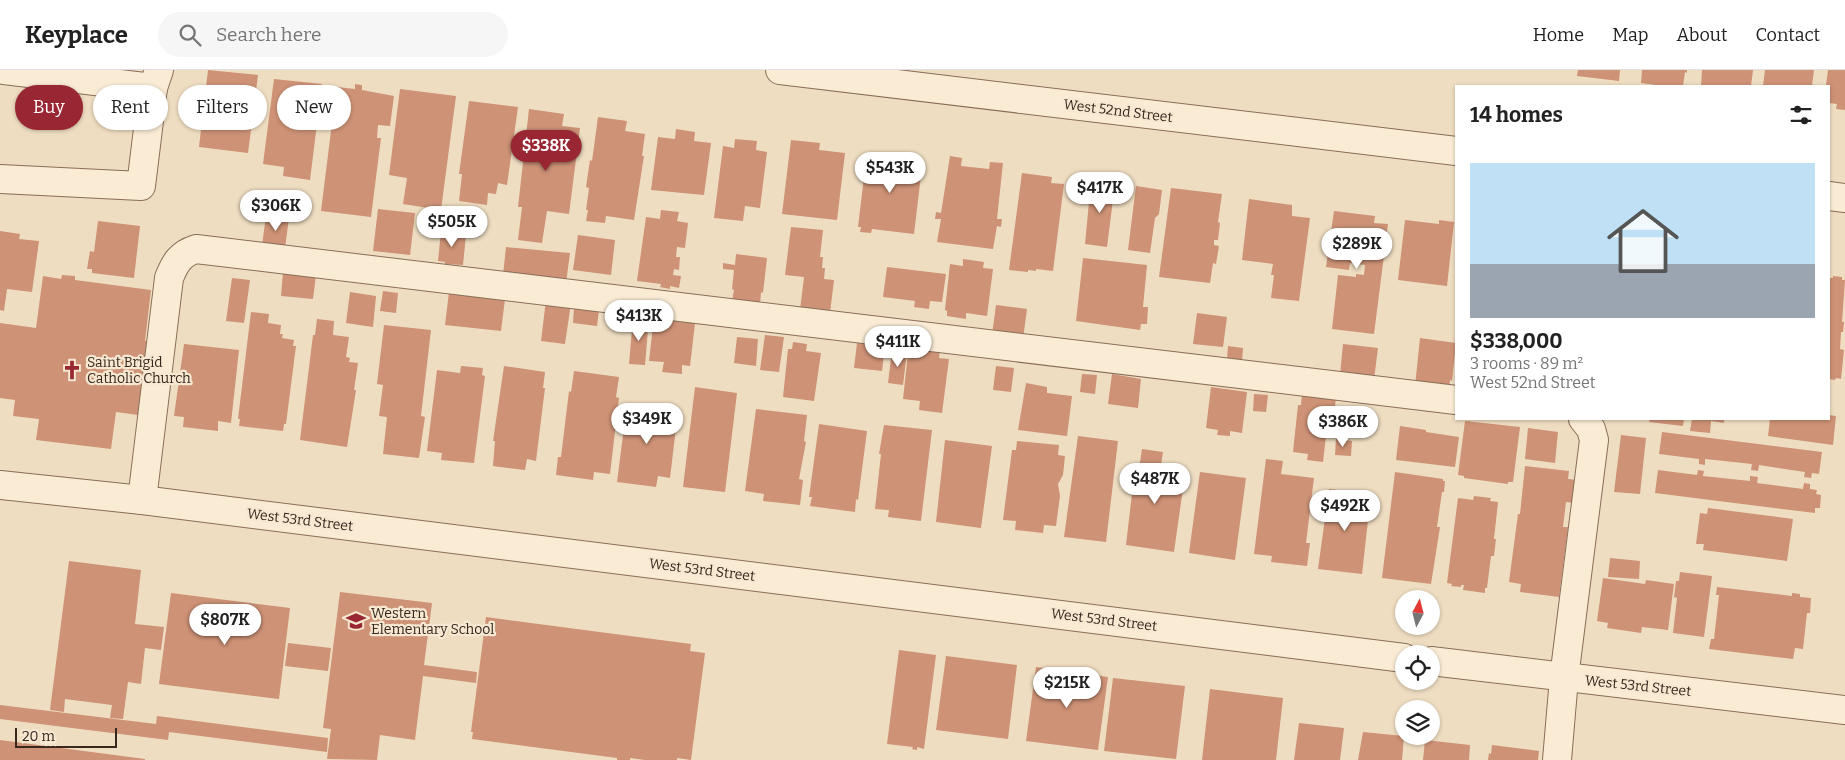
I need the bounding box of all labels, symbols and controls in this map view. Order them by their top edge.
search box [158,12,508,57]
text: Keyplace [25,21,128,49]
icon: search [176,21,204,49]
text: Search here [216,23,321,46]
text: Home [1533,24,1584,46]
text: Map [1612,24,1648,46]
text: About [1676,24,1727,46]
text: Contact [1755,24,1820,46]
chip: Buy [15,85,83,130]
chip: Rent [93,85,168,130]
chip: Filters [178,85,267,130]
chip: New [277,85,351,130]
street label: West 52nd Street [1062,96,1174,126]
icon: filters [1787,101,1815,129]
text: 14 homes [1470,102,1563,128]
pin: $338K [511,129,581,172]
text: $338K [522,136,570,155]
pin: $543K [855,152,925,194]
text: $543K [866,158,914,177]
pin: $417K [1065,172,1135,214]
text: $417K [1077,178,1123,197]
pin: $306K [241,190,311,232]
text: $306K [251,196,301,215]
icon: home [1598,196,1688,286]
pin: $505K [417,206,487,248]
text: $505K [428,212,476,231]
pin: $289K [1322,228,1392,270]
text: $289K [1332,234,1382,253]
pin: $413K [604,300,674,342]
text: $413K [616,306,662,325]
pin: $411K [863,326,933,368]
text: $338,000 [1470,328,1563,354]
text: $411K [876,332,920,351]
place label: Saint Brigid Catholic Church [87,354,191,387]
text: 3 rooms · 89 m² [1470,354,1583,373]
church icon: Saint Brigid Catholic Church [61,359,83,381]
text: West 52nd Street [1470,373,1596,392]
pin: $349K [612,402,682,445]
pin: $386K [1308,406,1378,448]
text: $349K [622,409,672,428]
text: $386K [1318,412,1368,431]
pin: $487K [1120,462,1190,505]
text: $487K [1130,469,1180,488]
pin: $492K [1310,490,1380,532]
text: $492K [1320,496,1370,515]
street label: West 53rd Street [246,505,354,535]
street label: West 53rd Street [648,555,756,585]
north arrow [1395,590,1440,635]
map controls [1395,590,1440,745]
pin: $807K [190,604,260,646]
place label: Western Elementary School [371,605,494,638]
street label: West 53rd Street [1050,605,1158,635]
text: $807K [200,610,250,629]
school or university icon: Western Elementary School [345,610,367,632]
button: locate [1395,645,1440,690]
pin: $215K [1032,666,1102,709]
street label: West 53rd Street [1584,672,1692,700]
text: $215K [1044,673,1090,692]
button: layers [1395,700,1440,745]
scale bar [15,725,118,748]
text: 20 m [22,728,55,745]

